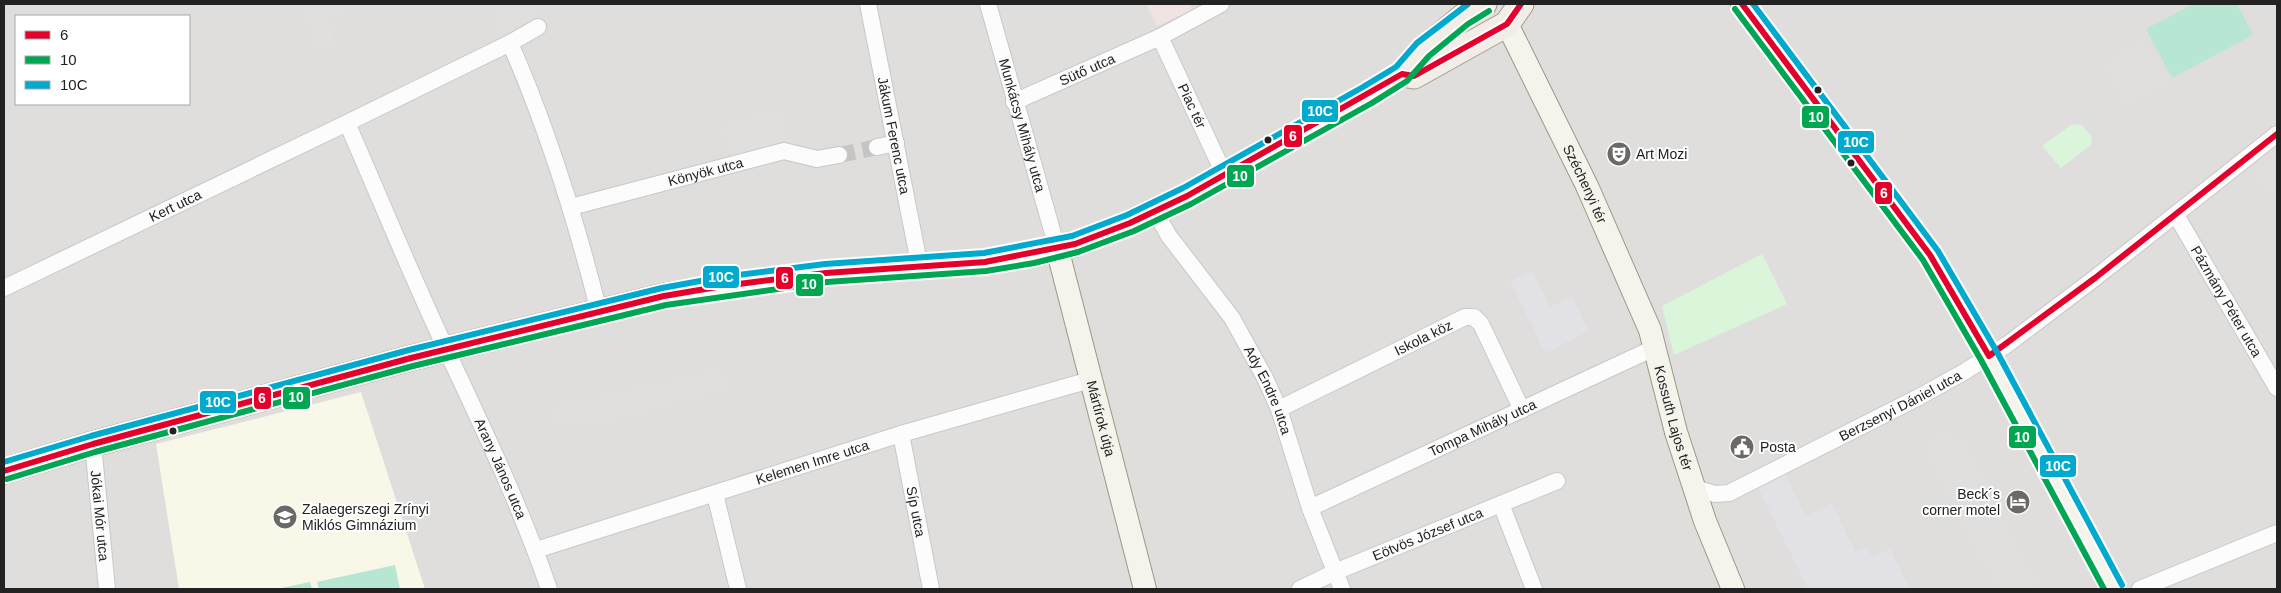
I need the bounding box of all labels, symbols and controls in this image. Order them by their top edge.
legend [15,15,190,105]
text: 6 [60,26,68,43]
street label: Sütő utca [1057,50,1118,89]
text: 10 [60,51,77,68]
street label: Munkácsy Mihály utca [996,57,1049,194]
street label: Jákum Ferenc utca [875,75,913,196]
text: 10C [60,76,88,93]
street label: Piac tér [1175,81,1210,131]
unlabelled marker [1813,85,1823,95]
line badge: 10C [1301,99,1339,123]
text: 10C [1307,103,1333,119]
line badge: 10 [1801,105,1830,129]
text: 10 [1808,109,1824,125]
line badge: 6 [1283,124,1303,148]
text: 6 [1289,128,1297,144]
line badge: 10C [1837,130,1875,154]
text: 10C [1843,134,1869,150]
unlabelled marker [1263,135,1273,145]
theatre icon: Art Mozi [1606,141,1632,167]
street label: Széchenyi tér [1560,142,1610,226]
place label: Art Mozi [1636,146,1687,162]
street label: Könyök utca [666,154,745,189]
unlabelled marker [1846,158,1856,168]
line badge: 10 [1226,164,1255,188]
text: 10 [1232,168,1248,184]
line badge: 6 [1874,181,1893,205]
text: 6 [1880,185,1888,201]
street label: Kert utca [146,186,204,225]
street label: Pázmány Péter utca [2188,243,2265,360]
line badge: 10C [702,265,740,289]
line badge: 6 [775,266,794,290]
text: 10C [708,269,734,285]
text: 6 [781,270,789,286]
line badge: 10 [795,273,824,297]
text: 10 [801,276,817,292]
street label: Iskola köz [1392,317,1455,359]
street label: Ady Endre utca [1241,343,1295,437]
street label: Kossuth Lajos tér [1651,364,1696,473]
street label: Berzsenyi Dániel utca [1836,367,1964,444]
street label: Mártírok útja [1084,379,1119,458]
line badge: 6 [253,386,272,410]
line badge: 10 [282,386,311,410]
text: 10 [288,389,304,405]
line badge: 10C [199,390,237,414]
text: 6 [258,390,266,406]
text: 10C [205,394,231,410]
street label: Tompa Mihály utca [1426,396,1539,460]
street label: Arany János utca [471,416,530,521]
line badge: 10 [2008,425,2037,449]
unlabelled marker [168,426,178,436]
text: 10 [2014,429,2030,445]
public building icon: Posta [1729,434,1755,460]
street label: Kelemen Imre utca [754,437,871,488]
place label: Posta [1760,439,1796,455]
line badge: 10C [2039,454,2077,478]
text: 10C [2045,458,2071,474]
street label: Jókai Mór utca [88,470,112,562]
street label: Síp utca [903,485,929,539]
place label: Beck´s corner motel [1922,486,2000,518]
hotel icon: Beck´s corner motel [2005,489,2031,515]
place label: Zalaegerszegi Zrínyi Miklós Gimnázium [302,501,429,533]
school or university icon: Zalaegerszegi Zrínyi Miklós Gimnázium [272,504,298,530]
street label: Eötvös József utca [1370,504,1485,564]

